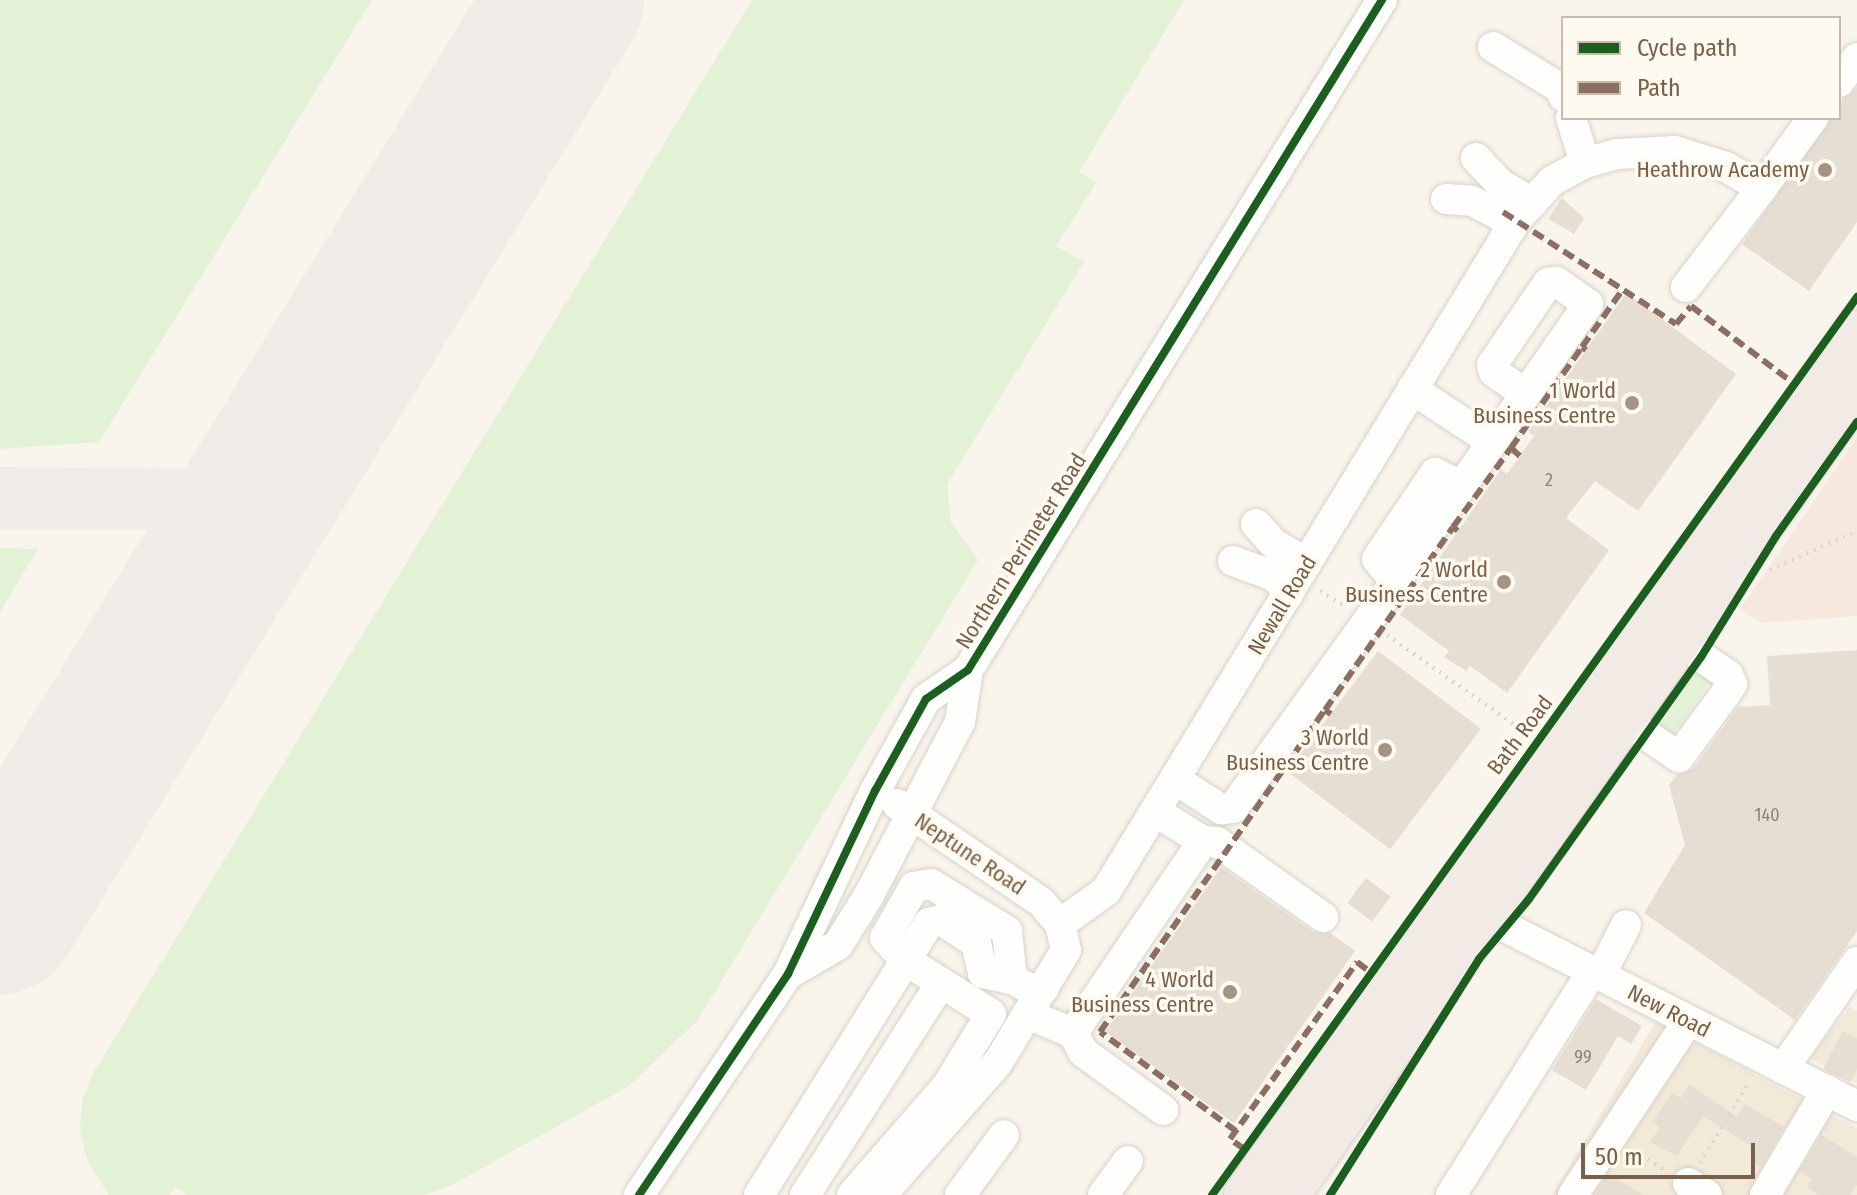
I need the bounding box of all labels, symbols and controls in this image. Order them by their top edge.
legend [1561,16,1841,120]
text: Cycle path [1637,34,1737,62]
text: Path [1637,74,1681,102]
place label: Heathrow Academy [1636,157,1809,183]
marker: Heathrow Academy [1816,161,1834,179]
place label: 1 World Business Centre [1473,377,1616,428]
marker: 1 World Business Centre [1623,394,1641,412]
street label: Northern Perimeter Road [950,448,1092,654]
house number: 2 [1545,469,1553,491]
street label: Newall Road [1242,551,1322,659]
place label: 2 World Business Centre [1345,556,1488,608]
marker: 2 World Business Centre [1495,573,1513,591]
street label: Bath Road [1482,690,1558,780]
place label: 3 World Business Centre [1226,724,1369,776]
marker: 3 World Business Centre [1376,741,1394,759]
house number: 140 [1754,804,1780,826]
street label: Neptune Road [910,807,1030,901]
place label: 4 World Business Centre [1071,966,1214,1018]
street label: New Road [1623,979,1715,1043]
marker: 4 World Business Centre [1221,983,1239,1001]
house number: 99 [1574,1046,1592,1068]
scale bar [1585,1127,1759,1177]
text: 50 m [1595,1143,1643,1171]

